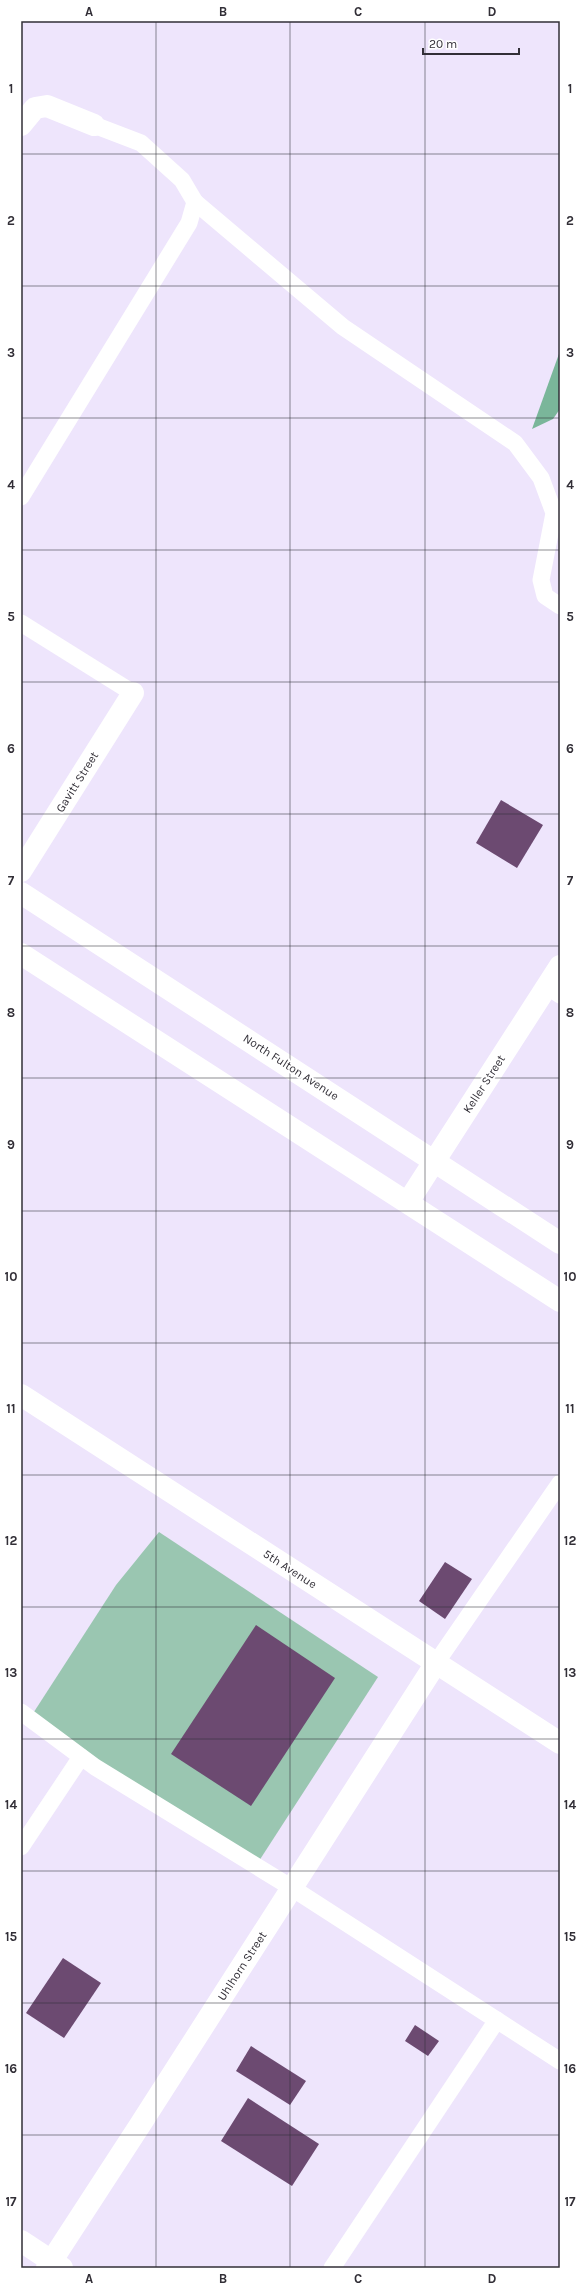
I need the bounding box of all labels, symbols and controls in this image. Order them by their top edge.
text: A [85,4,93,19]
text: B [219,4,227,19]
text: C [354,4,362,19]
text: D [488,4,497,19]
scale bar [423,30,519,56]
text: 20 m [429,37,457,51]
text: 1 [9,81,13,96]
text: 1 [568,81,572,96]
text: 2 [7,213,15,228]
text: 2 [566,213,574,228]
text: 3 [7,345,15,360]
text: 3 [566,345,574,360]
text: 4 [7,477,15,492]
text: 4 [566,477,574,492]
text: 5 [7,609,15,624]
text: 5 [566,609,574,624]
text: 6 [7,741,15,756]
text: 6 [566,741,574,756]
street label: Gavitt Street [53,749,101,815]
text: 7 [8,873,15,888]
text: 7 [567,873,574,888]
text: 8 [7,1005,15,1020]
text: 8 [566,1005,574,1020]
street label: North Fulton Avenue [241,1031,341,1103]
street label: Keller Street [460,1052,508,1116]
text: 9 [7,1137,15,1152]
text: 9 [566,1137,574,1152]
text: 10 [5,1269,17,1284]
text: 10 [564,1269,576,1284]
text: 11 [6,1401,16,1416]
text: 11 [565,1401,575,1416]
text: 12 [5,1533,17,1548]
text: 12 [564,1533,576,1548]
street label: 5th Avenue [261,1547,319,1591]
text: 13 [5,1665,17,1680]
text: 13 [564,1665,576,1680]
text: 14 [5,1797,17,1812]
text: 14 [564,1797,576,1812]
street label: Uhlhorn Street [214,1928,270,2003]
text: 15 [5,1929,18,1944]
text: 15 [564,1929,577,1944]
text: 16 [5,2061,17,2076]
text: 16 [564,2061,576,2076]
text: 17 [5,2194,17,2209]
text: 17 [564,2194,576,2209]
text: A [85,2271,93,2286]
text: B [219,2271,227,2286]
text: C [354,2271,362,2286]
text: D [488,2271,497,2286]

